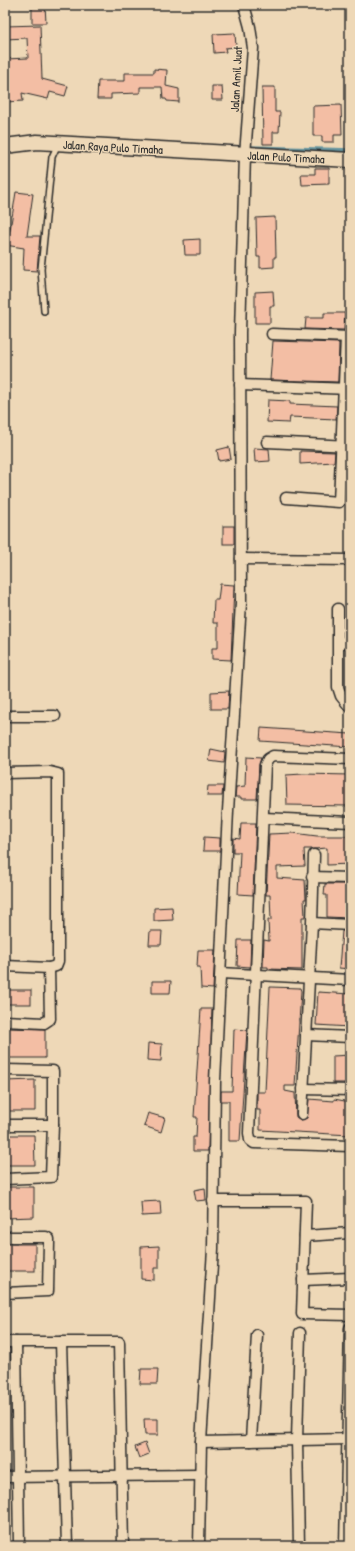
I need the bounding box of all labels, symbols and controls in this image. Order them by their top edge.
street label: Jalan Amil Juat [226,45,246,112]
street label: Jalan Raya Pulo Timaha [63,136,164,158]
street label: Jalan Pulo Timaha [247,146,325,168]

